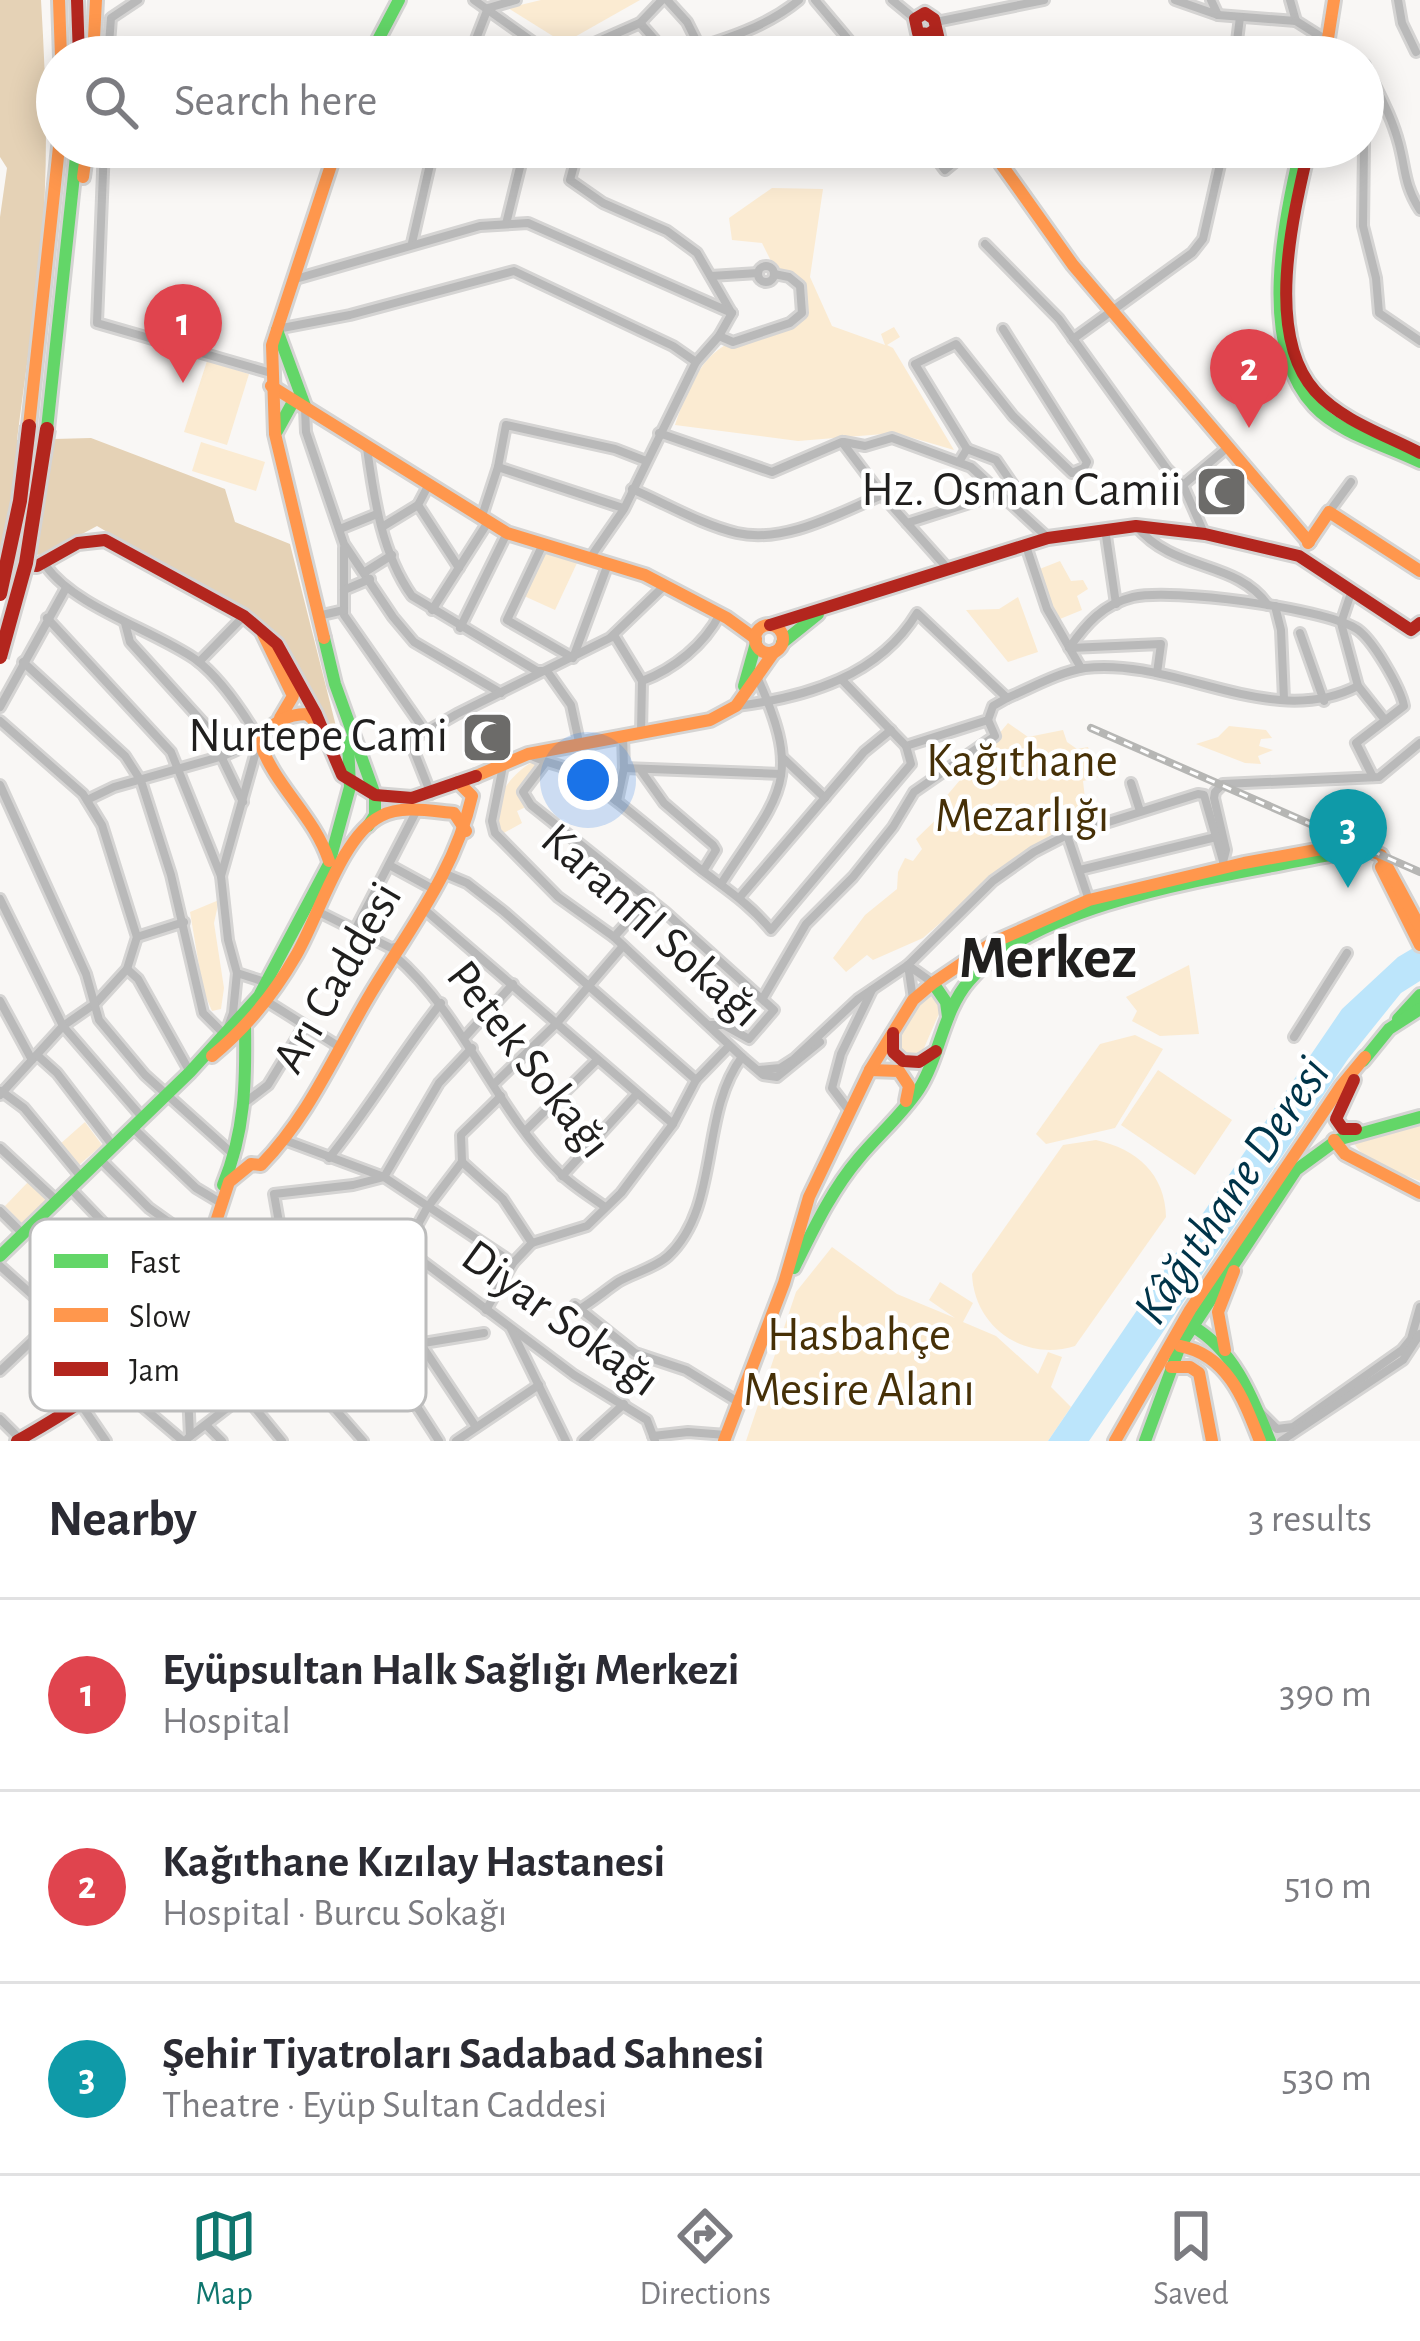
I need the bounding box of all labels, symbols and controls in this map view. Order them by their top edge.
search box [36,36,1384,168]
icon: search [78,69,144,135]
text: Search here [174,79,377,124]
pin: 1 [144,284,222,383]
pin: 2 [1210,329,1288,428]
mosque icon: Hz. Osman Camii [1193,463,1249,519]
place label: Hz. Osman Camii [861,467,1182,515]
mosque icon: Nurtepe Cami [459,709,515,765]
place label: Nurtepe Cami [188,713,448,761]
park label: Kağıthane Mezarlığı [926,738,1118,841]
your location [558,750,618,810]
pin: 3 [1309,789,1387,888]
street label: Karanfil Sokağı [532,815,770,1037]
street label: Arı Caddesi [265,875,411,1081]
district label: Merkez [959,929,1137,989]
street label: Petek Sokağı [437,953,619,1167]
water label: Kâğıthane Deresi [1124,1049,1340,1333]
legend [30,1219,426,1411]
street label: Diyar Sokağı [453,1232,667,1406]
text: Fast [129,1247,181,1280]
text: Slow [129,1301,190,1334]
park label: Hasbahçe Mesire Alanı [743,1312,975,1415]
text: Jam [129,1355,180,1388]
text: Nearby [48,1494,197,1545]
text: 3 results [1248,1500,1372,1539]
text: Eyüpsultan Halk Sağlığı Merkezi [162,1648,740,1693]
text: 1 [80,1675,94,1714]
text: 390 m [1279,1675,1372,1714]
text: Hospital [162,1702,291,1741]
text: Kağıthane Kızılay Hastanesi [162,1840,665,1885]
text: 2 [78,1867,96,1906]
text: 510 m [1284,1867,1372,1906]
text: Hospital · Burcu Sokağı [162,1894,507,1933]
text: Şehir Tiyatroları Sadabad Sahnesi [162,2032,764,2077]
text: 3 [79,2059,95,2098]
text: 530 m [1281,2059,1372,2098]
text: Theatre · Eyüp Sultan Caddesi [162,2086,607,2125]
tab: Map [191,2203,257,2315]
tab: Directions [639,2203,771,2315]
tab: Saved [1153,2203,1229,2315]

